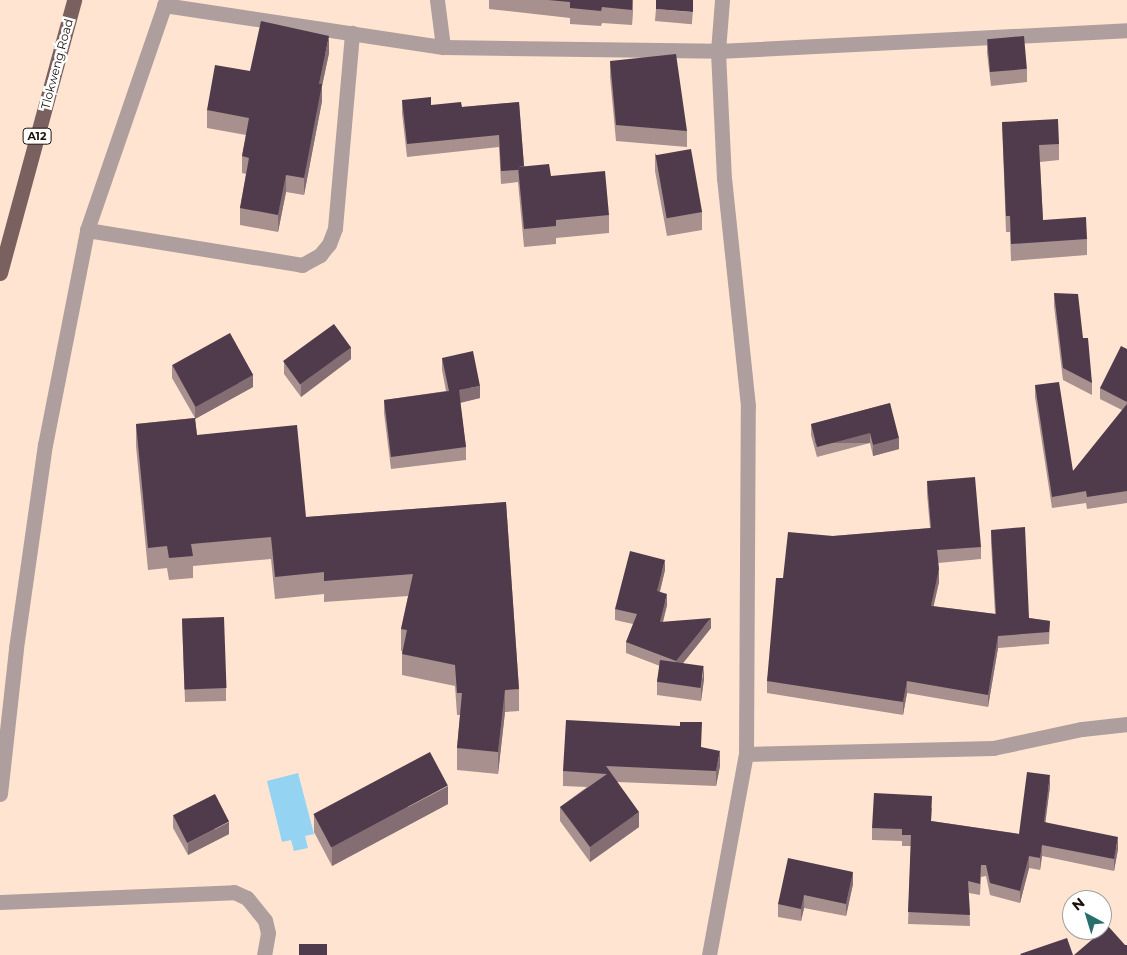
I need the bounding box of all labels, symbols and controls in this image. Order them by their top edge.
street label: Tlokweng Road [38,17,76,111]
road number: A12 [22,128,52,144]
north arrow [1062,890,1112,940]
text: N [1068,894,1088,915]

